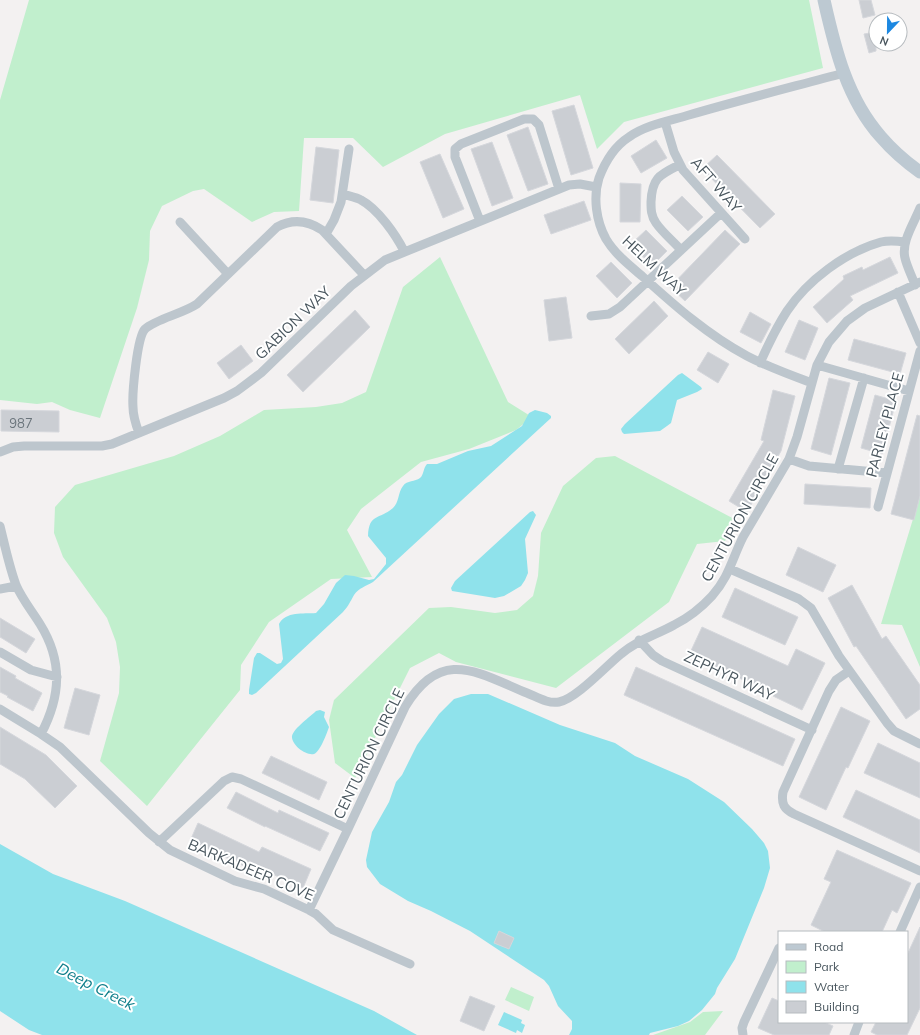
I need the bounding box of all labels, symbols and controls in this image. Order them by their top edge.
north arrow [868,12,908,52]
text: N [878,33,891,49]
street label: AFT WAY [687,153,746,217]
street label: HELM WAY [618,231,691,301]
street label: GABION WAY [251,281,335,363]
street label: PARLEY PLACE [861,370,908,479]
house number: 987 [9,415,33,431]
street label: CENTURION CIRCLE [697,450,783,585]
street label: ZEPHYR WAY [681,646,778,705]
street label: CENTURION CIRCLE [329,685,409,822]
street label: BARKADEER COVE [185,834,317,905]
legend [778,931,908,1023]
text: Road [814,939,843,954]
water label: Deep Creek [53,958,139,1015]
text: Park [814,959,840,974]
text: Water [814,979,850,994]
text: Building [814,999,859,1014]

